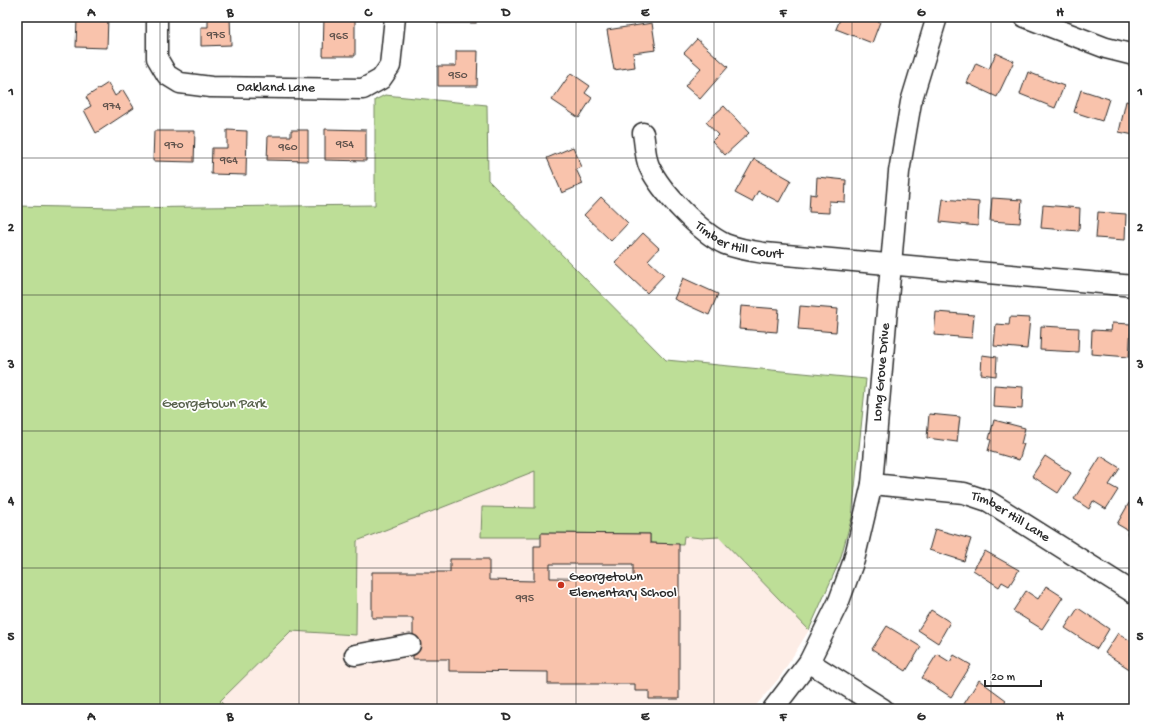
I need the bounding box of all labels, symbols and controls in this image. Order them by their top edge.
text: A [86,6,96,21]
text: B [226,6,235,21]
text: C [363,6,373,21]
text: D [501,6,511,21]
text: E [641,6,650,21]
text: F [779,6,788,21]
text: G [917,6,926,21]
text: H [1056,6,1064,21]
house number: 975 [206,29,225,43]
house number: 965 [329,30,348,44]
house number: 950 [447,69,468,83]
street label: Oakland Lane [236,79,316,97]
text: 1 [7,85,14,100]
text: 1 [1136,85,1143,100]
house number: 974 [102,100,121,114]
house number: 954 [335,138,354,152]
house number: 970 [163,139,184,153]
house number: 960 [278,141,298,155]
house number: 964 [219,154,238,168]
street label: Timber Hill Court [690,217,785,263]
text: 2 [8,221,15,236]
text: 2 [1137,221,1144,236]
street label: Long Grove Drive [869,322,894,422]
text: 3 [7,358,15,373]
text: 3 [1136,358,1144,373]
park label: Georgetown Park [162,396,268,413]
street label: Timber Hill Lane [968,487,1054,547]
text: 4 [7,494,15,509]
text: 4 [1136,494,1144,509]
place label: Georgetown Elementary School [569,569,677,602]
marker: Georgetown Elementary School [556,580,566,590]
house number: 995 [515,592,534,606]
text: 5 [8,630,15,645]
text: 5 [1137,630,1144,645]
scale bar [985,662,1041,688]
text: 20 m [991,671,1016,685]
text: A [86,710,96,725]
text: B [226,710,235,725]
text: C [363,710,373,725]
text: D [501,710,511,725]
text: E [641,710,650,725]
text: F [779,710,788,725]
text: G [917,710,926,725]
text: H [1056,710,1064,725]

